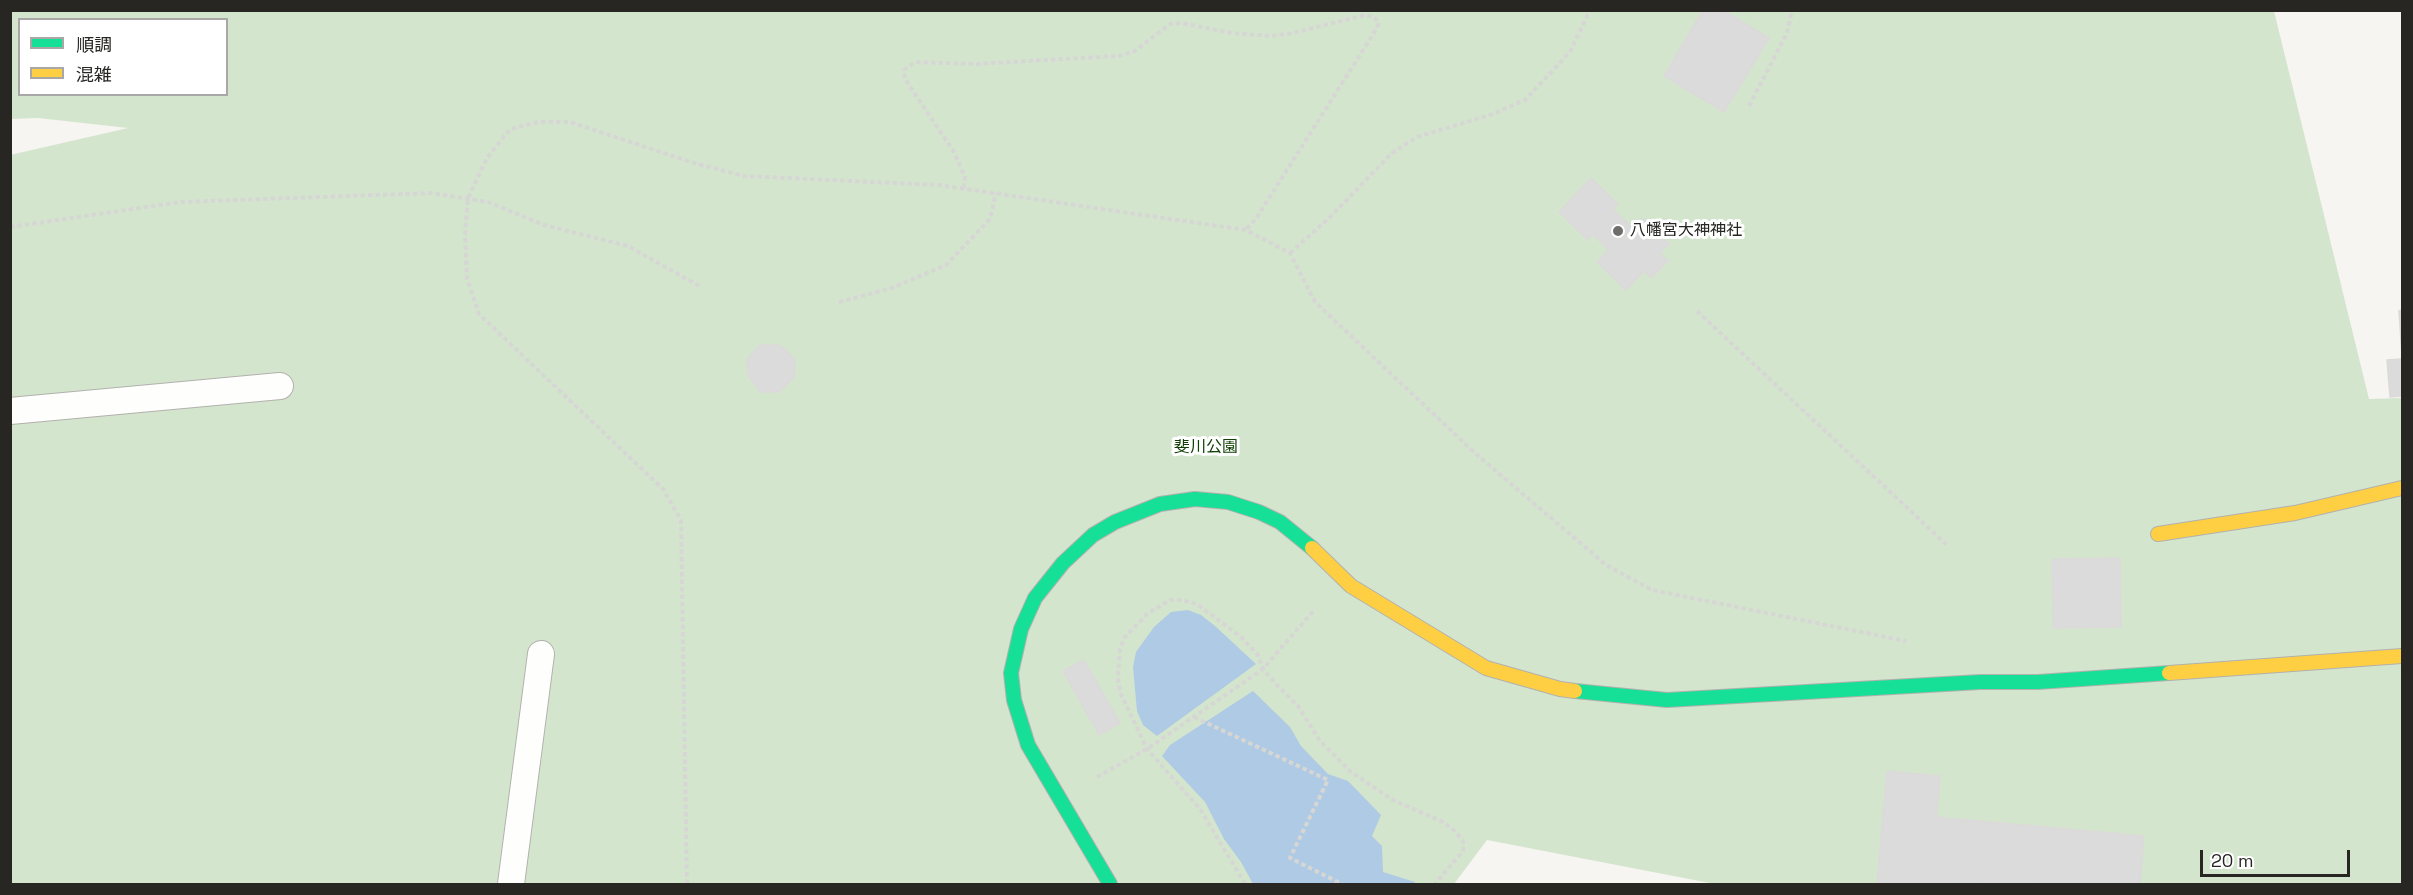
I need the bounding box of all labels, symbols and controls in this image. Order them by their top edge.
legend [18,18,228,96]
text: 順調 [76,33,112,56]
text: 混雑 [76,63,112,86]
place label: 八幡宮大神神社 [1630,221,1742,241]
marker: 八幡宮大神神社 [1611,224,1625,238]
park label: 斐川公園 [1174,438,1238,458]
scale bar [2203,838,2353,876]
text: 20 m [2211,849,2254,872]

